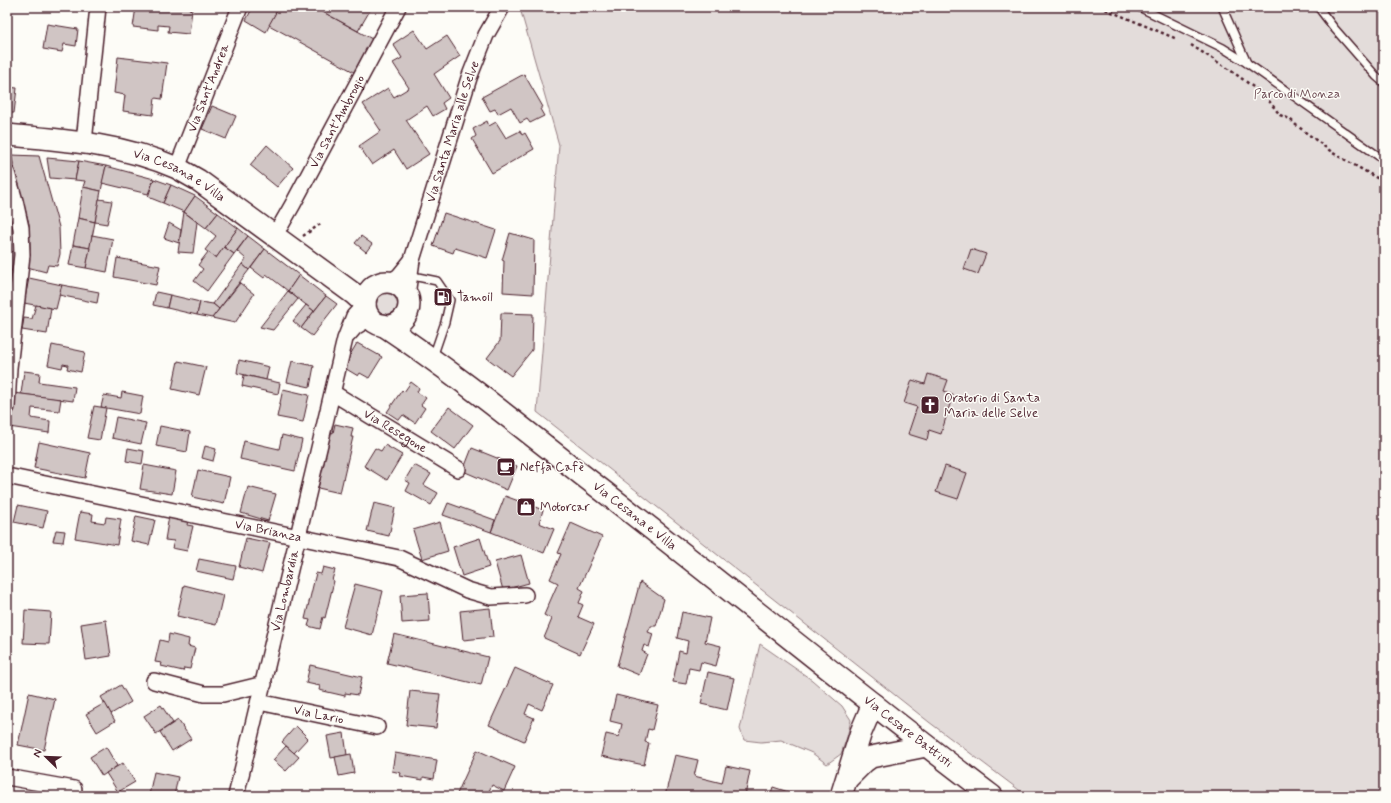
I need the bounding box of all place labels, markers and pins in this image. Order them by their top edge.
fuel station icon: Tamoil [432,286,454,308]
place label: Tamoil [457,289,493,306]
place label: Oratorio di Santa Maria delle Selve [944,390,1040,422]
church icon: Oratorio di Santa Maria delle Selve [919,394,941,416]
cafe icon: Neffa Cafè [495,456,517,478]
place label: Neffa Cafè [520,459,584,476]
shop icon: Motorcar [515,496,537,518]
place label: Motorcar [540,499,590,516]

